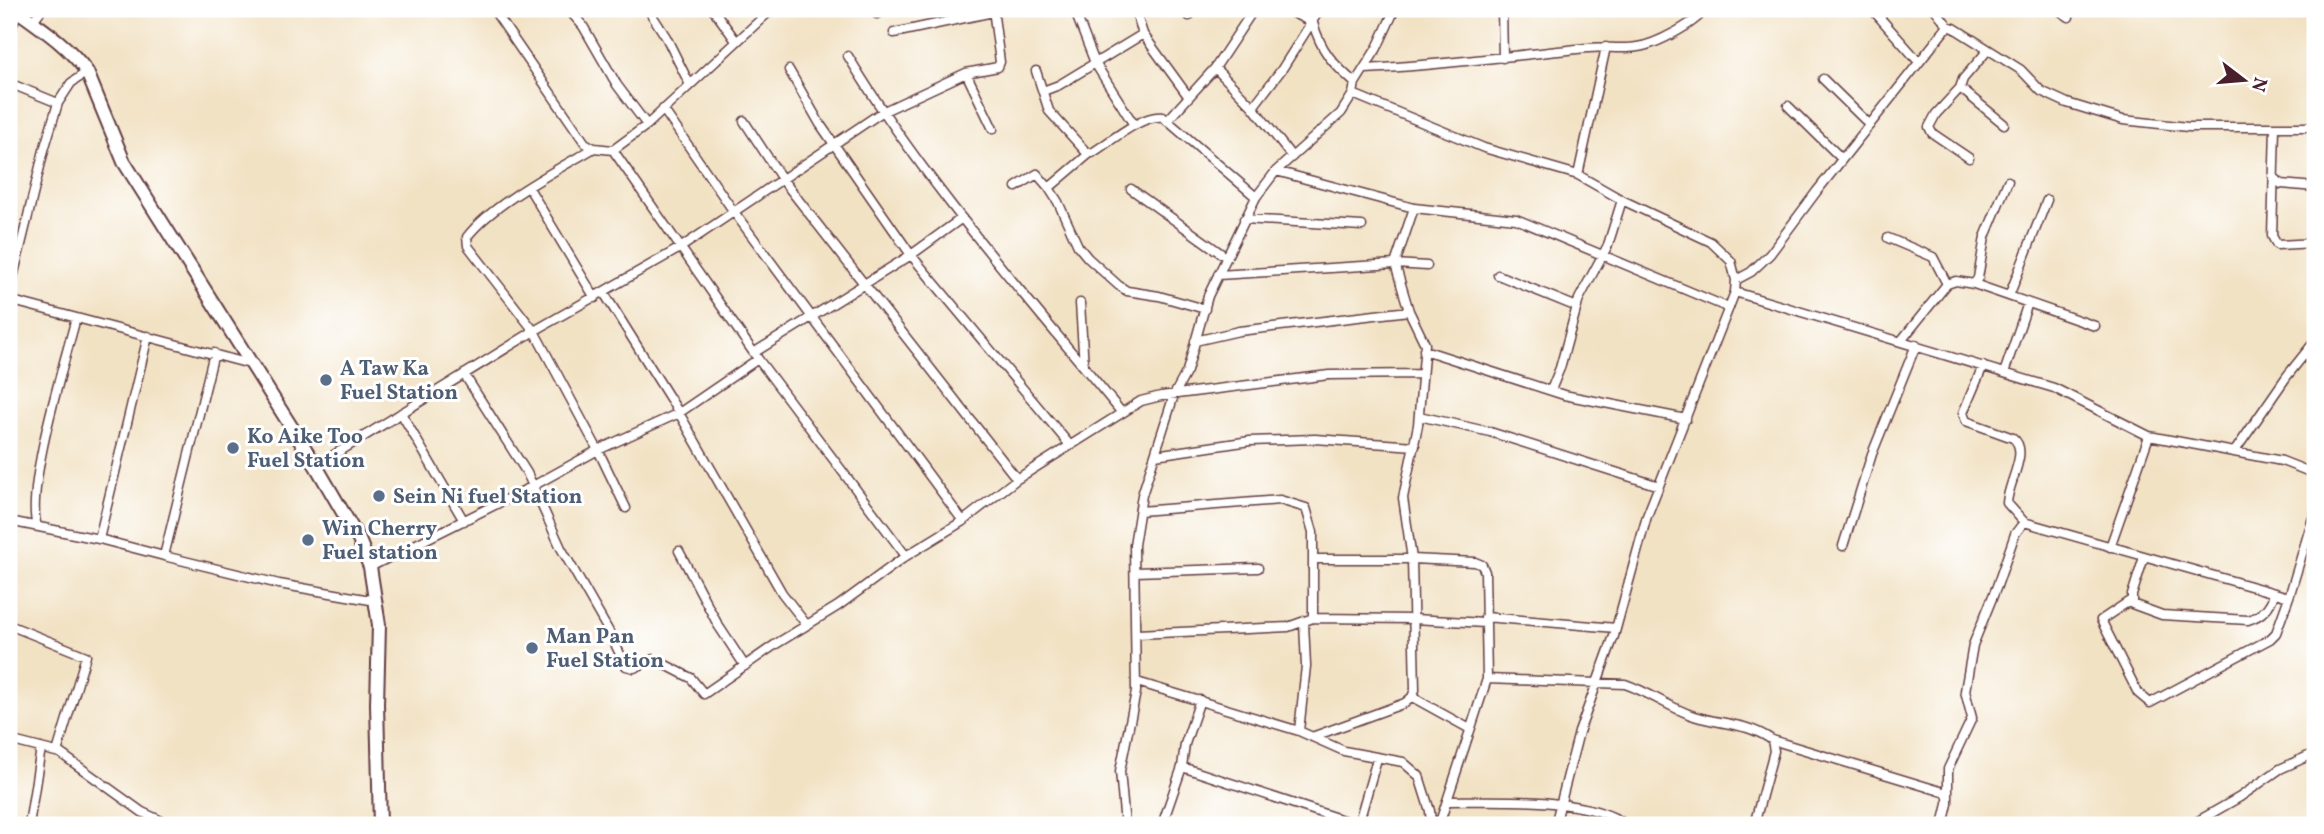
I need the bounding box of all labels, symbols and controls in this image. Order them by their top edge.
north arrow [2208,46,2278,116]
text: N [2244,74,2273,95]
place label: A Taw Ka Fuel Station [340,355,458,408]
marker: A Taw Ka Fuel Station [318,372,334,388]
place label: Ko Aike Too Fuel Station [247,423,365,476]
marker: Ko Aike Too Fuel Station [225,440,241,456]
place label: Sein Ni fuel Station [393,483,583,512]
marker: Sein Ni fuel Station [371,488,387,504]
place label: Win Cherry Fuel station [322,515,438,568]
marker: Win Cherry Fuel station [300,532,316,548]
place label: Man Pan Fuel Station [546,623,664,676]
marker: Man Pan Fuel Station [524,640,540,656]

